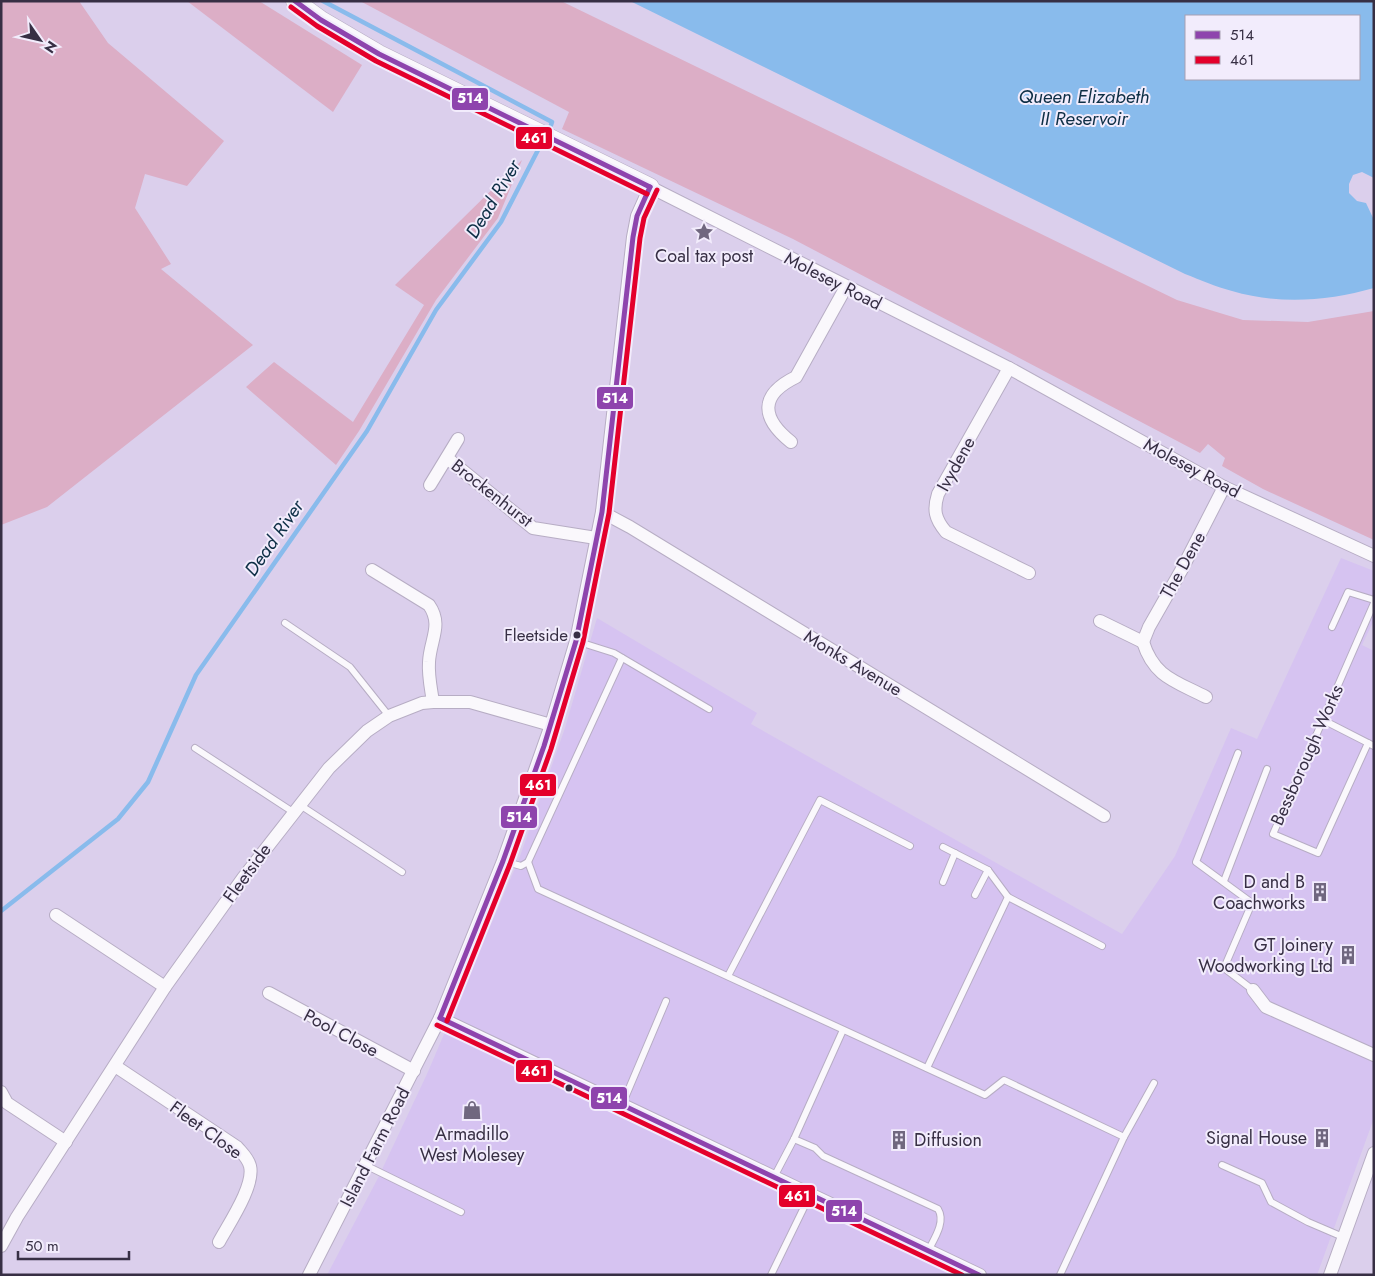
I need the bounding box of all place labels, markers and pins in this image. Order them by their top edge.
place icon: Coal tax post [693,221,715,243]
place label: Coal tax post [655,243,754,269]
place label: Fleetside [504,623,568,647]
marker: Fleetside [572,630,582,640]
place label: D and B Coachworks [1213,869,1305,916]
building icon: D and B Coachworks [1309,881,1331,903]
place label: GT Joinery Woodworking Ltd [1198,932,1333,979]
building icon: GT Joinery Woodworking Ltd [1337,944,1359,966]
unlabelled marker [564,1083,574,1093]
shop icon: Armadillo West Molesey [461,1099,483,1121]
place label: Armadillo West Molesey [420,1121,524,1168]
place label: Signal House [1206,1125,1307,1151]
place label: Diffusion [914,1127,982,1153]
building icon: Signal House [1311,1127,1333,1149]
building icon: Diffusion [888,1129,910,1151]

